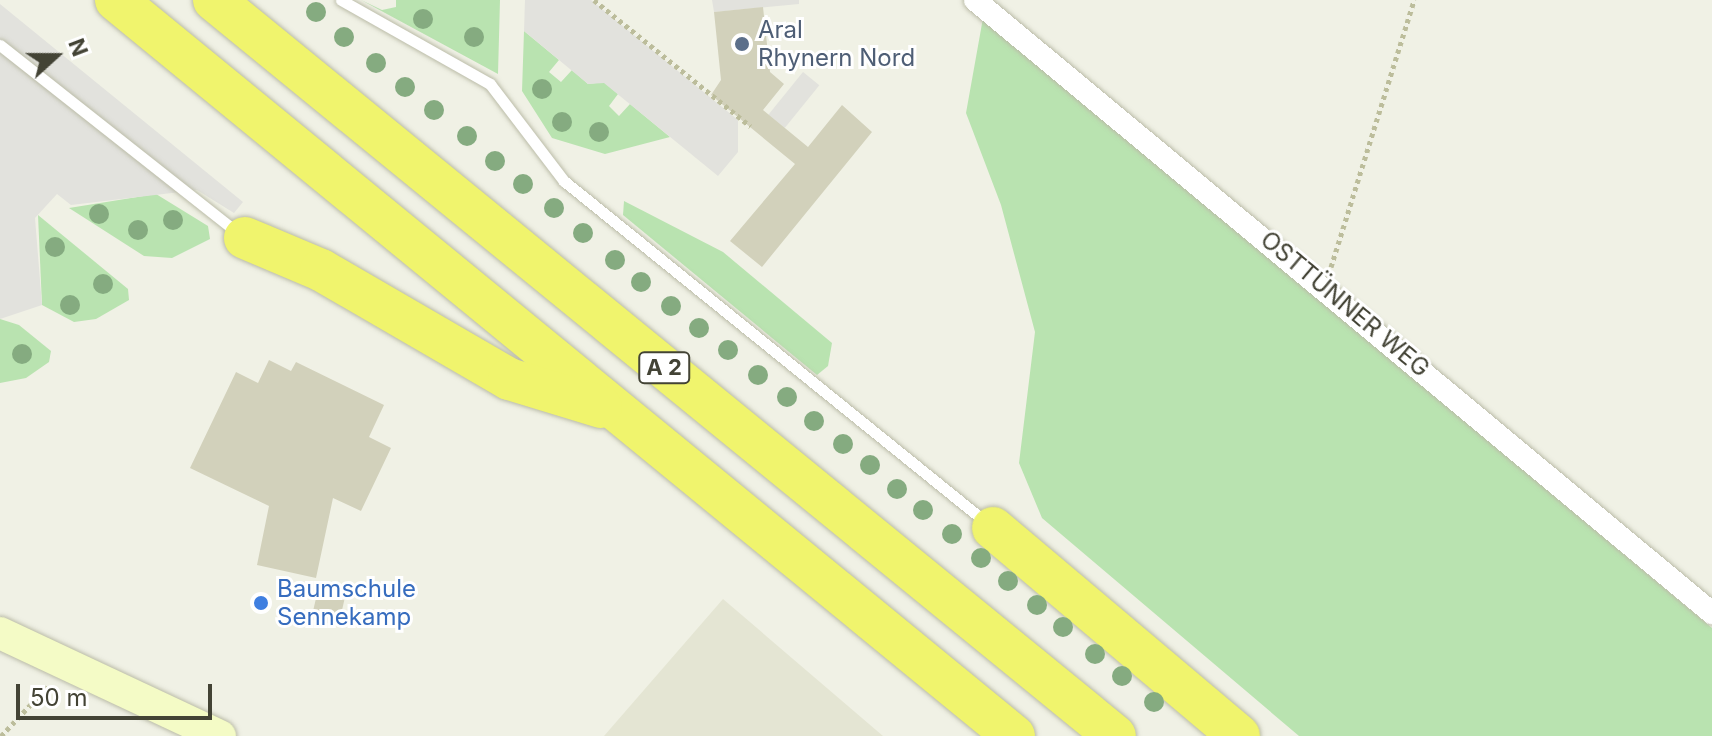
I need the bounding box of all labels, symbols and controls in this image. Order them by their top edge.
north arrow [16,16,96,96]
place label: Aral Rhynern Nord [758,16,915,72]
text: N [63,35,94,60]
marker: Aral Rhynern Nord [733,35,751,53]
street label: OSTTÜNNER WEG [1255,225,1435,383]
road number: A 2 [638,350,690,386]
place label: Baumschule Sennekamp [277,575,416,631]
marker: Baumschule Sennekamp [252,594,270,612]
scale bar [20,668,216,718]
text: 50 m [30,683,88,712]

